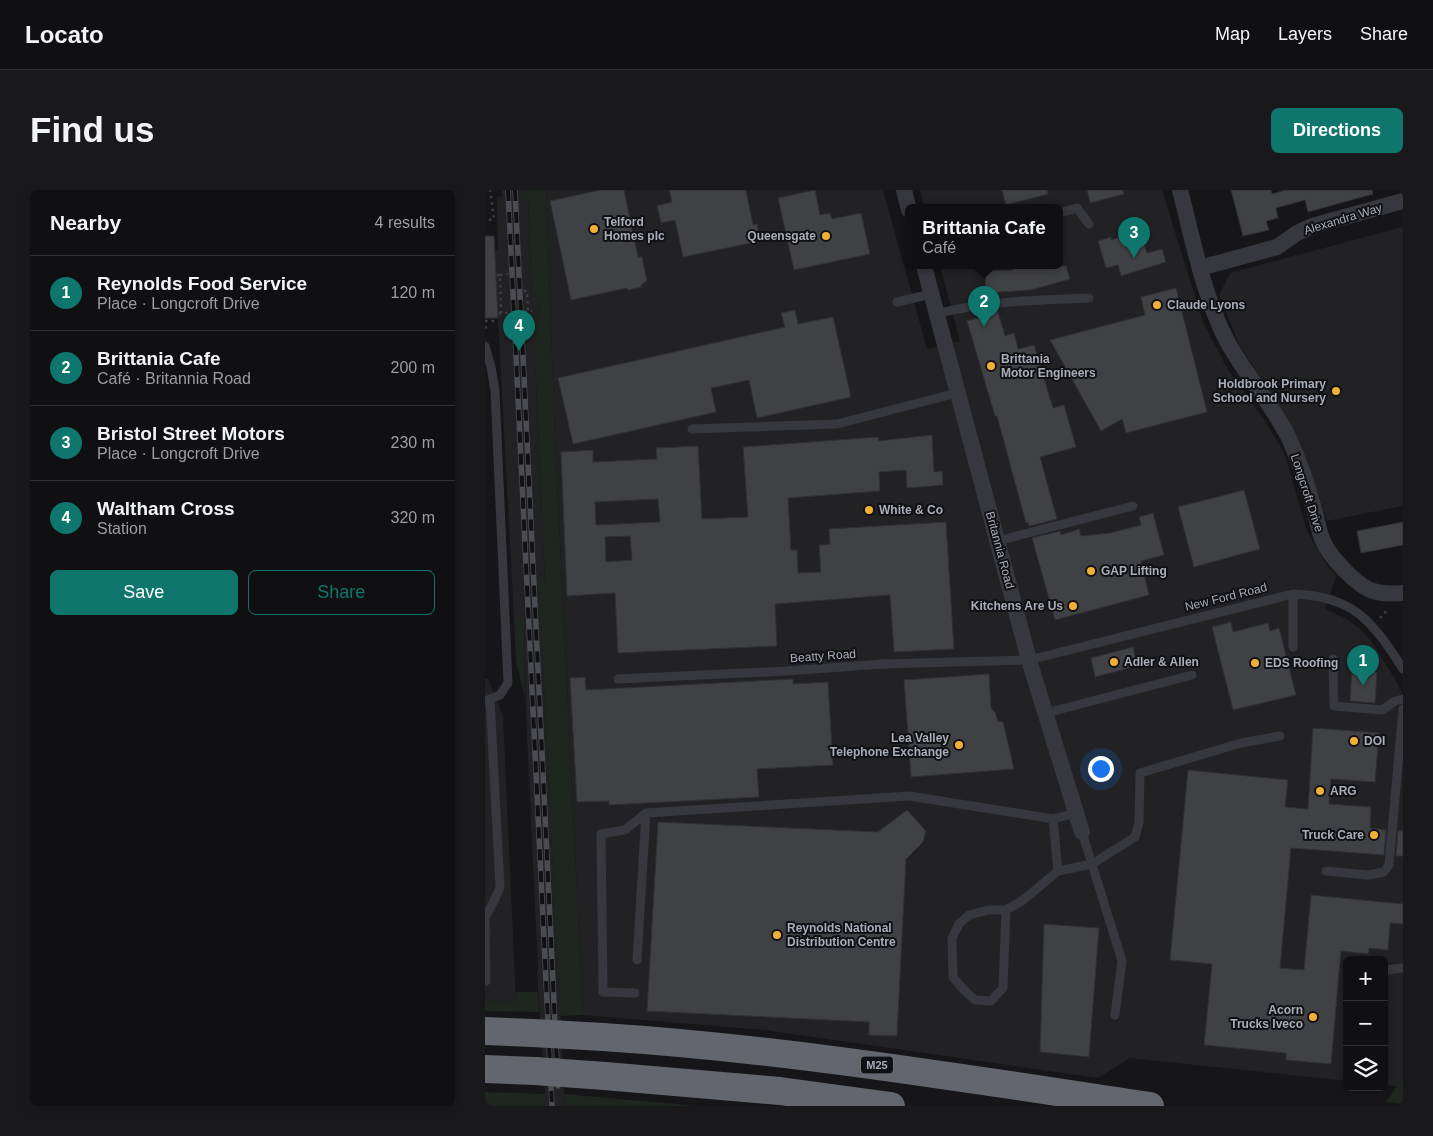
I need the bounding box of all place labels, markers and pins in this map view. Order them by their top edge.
place label: Telford Homes plc [604,215,665,243]
pin: 3 [1118,217,1150,258]
marker: Telford Homes plc [588,223,600,235]
place label: Queensgate [747,229,816,243]
marker: Queensgate [820,230,832,242]
pin: 2 [968,286,1000,327]
place label: Claude Lyons [1167,298,1246,312]
marker: Claude Lyons [1151,299,1163,311]
pin: 4 [503,310,535,351]
place label: Brittania Motor Engineers [1001,352,1096,380]
marker: Brittania Motor Engineers [985,360,997,372]
place label: Holdbrook Primary School and Nursery [1213,377,1326,405]
marker: Holdbrook Primary School and Nursery [1330,385,1342,397]
place label: White & Co [879,503,943,517]
marker: White & Co [863,504,875,516]
place label: GAP Lifting [1101,564,1167,578]
marker: GAP Lifting [1085,565,1097,577]
place label: Kitchens Are Us [971,599,1063,613]
marker: Kitchens Are Us [1067,600,1079,612]
pin: 1 [1347,645,1379,686]
place label: Adler & Allen [1124,655,1199,669]
marker: Adler & Allen [1108,656,1120,668]
place label: EDS Roofing [1265,656,1338,670]
marker: EDS Roofing [1249,657,1261,669]
place label: Lea Valley Telephone Exchange [830,731,949,759]
place label: DOI [1364,734,1385,748]
marker: DOI [1348,735,1360,747]
marker: Lea Valley Telephone Exchange [953,739,965,751]
place label: ARG [1330,784,1357,798]
marker: ARG [1314,785,1326,797]
place label: Truck Care [1302,828,1364,842]
marker: Truck Care [1368,829,1380,841]
place label: Reynolds National Distribution Centre [787,921,896,949]
marker: Reynolds National Distribution Centre [771,929,783,941]
place label: Acorn Trucks Iveco [1230,1003,1303,1031]
marker: Acorn Trucks Iveco [1307,1011,1319,1023]

